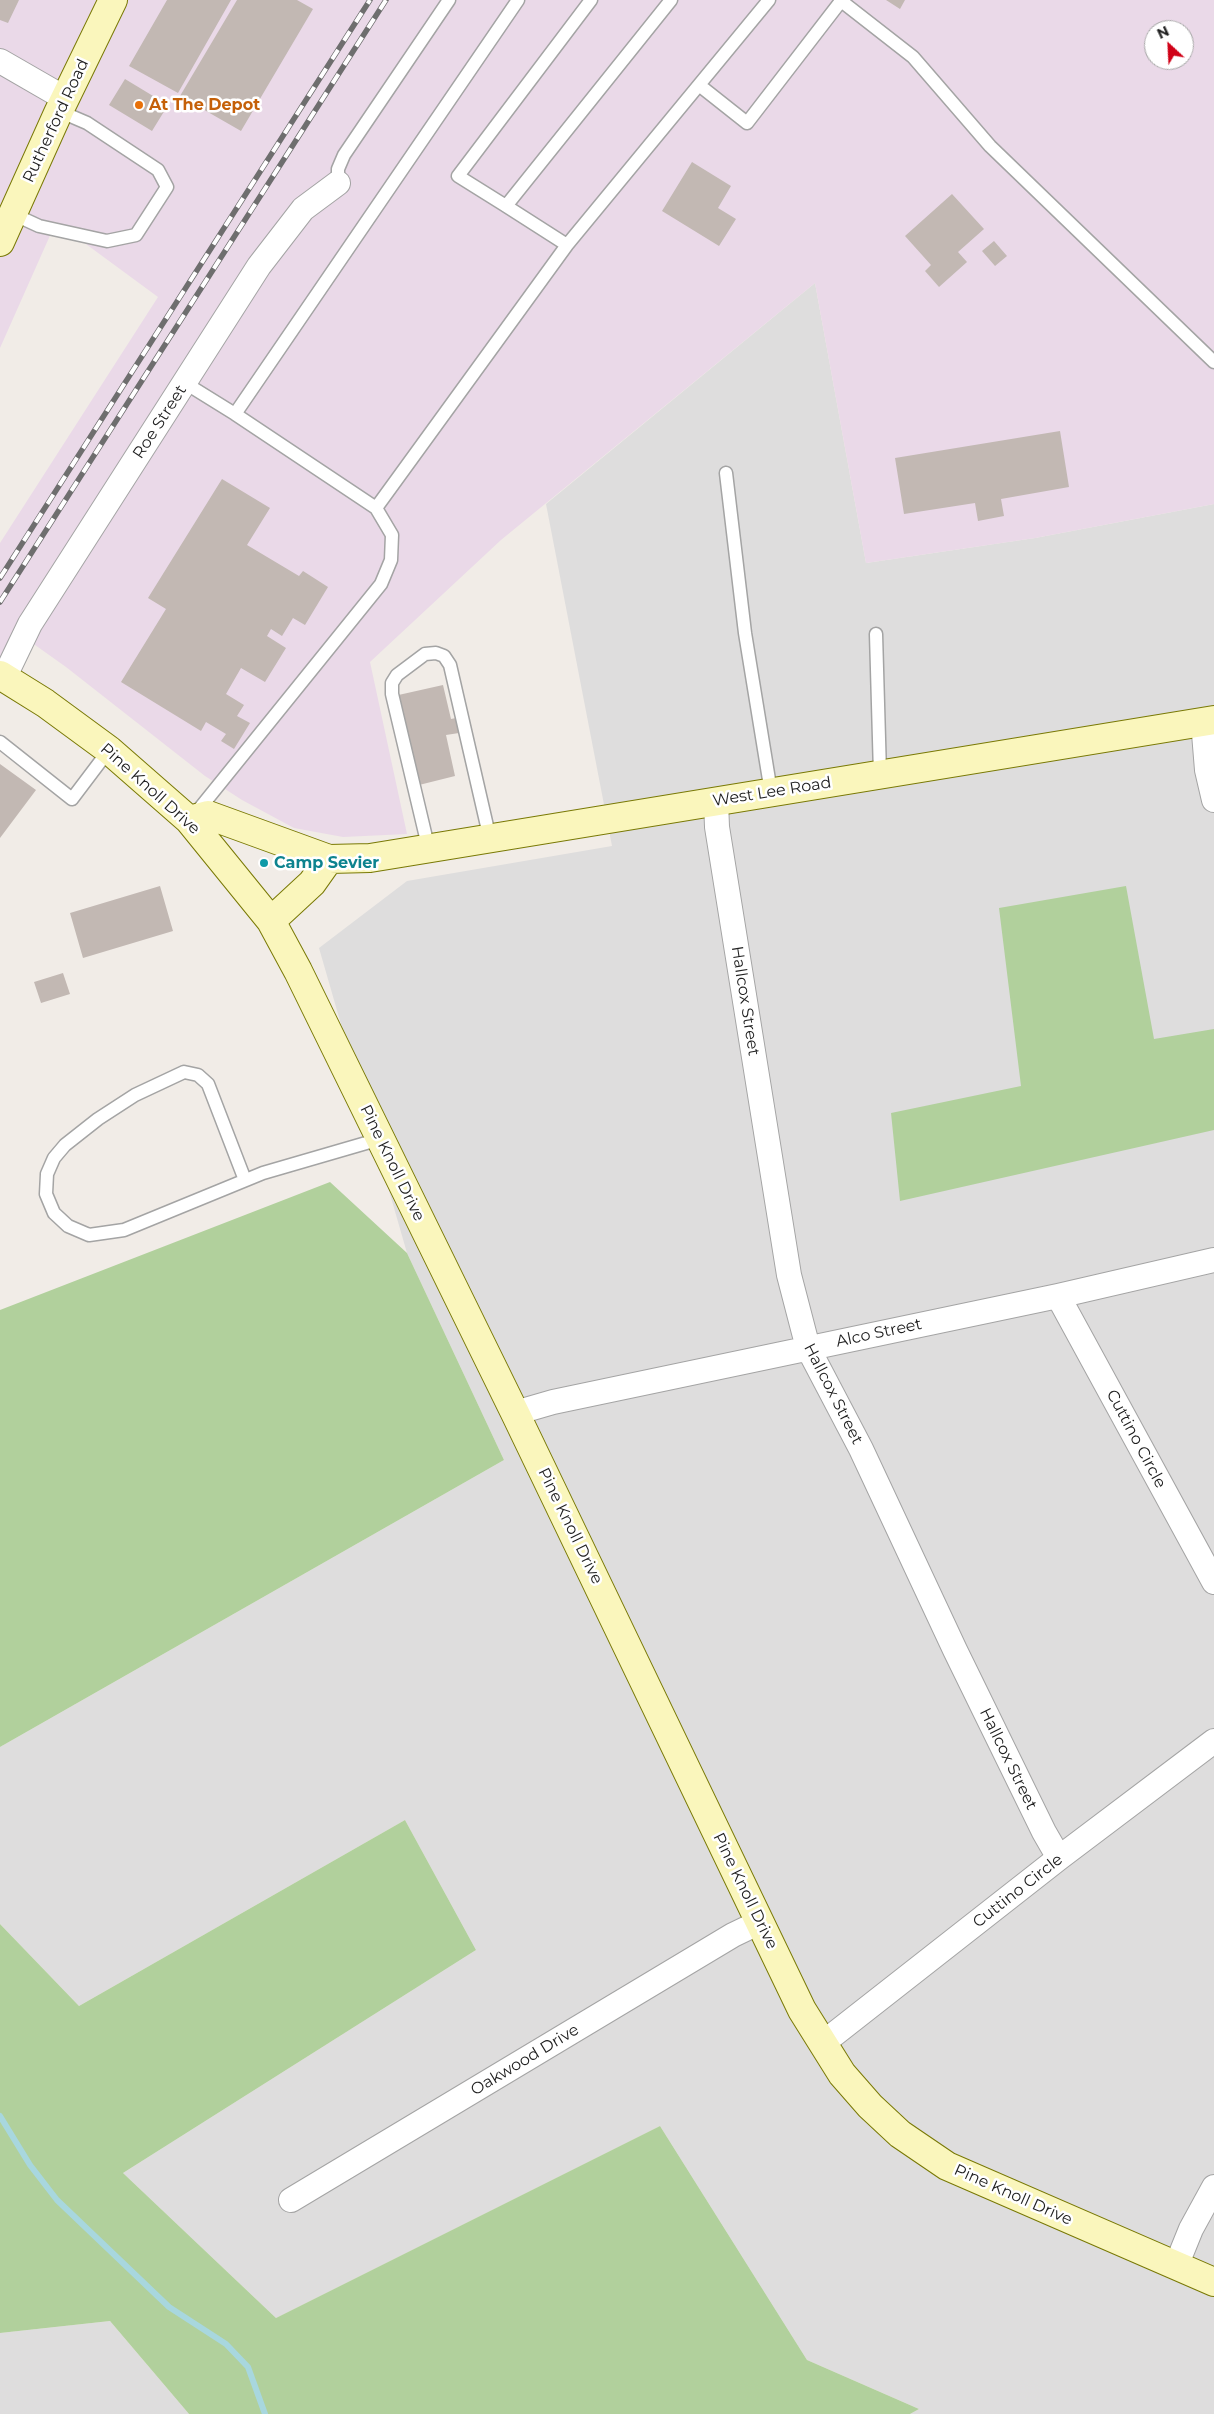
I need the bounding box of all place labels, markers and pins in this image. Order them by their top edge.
place label: At The Depot [149,95,260,115]
marker: At The Depot [133,99,145,111]
place label: Camp Sevier [274,853,379,873]
marker: Camp Sevier [258,857,270,869]

